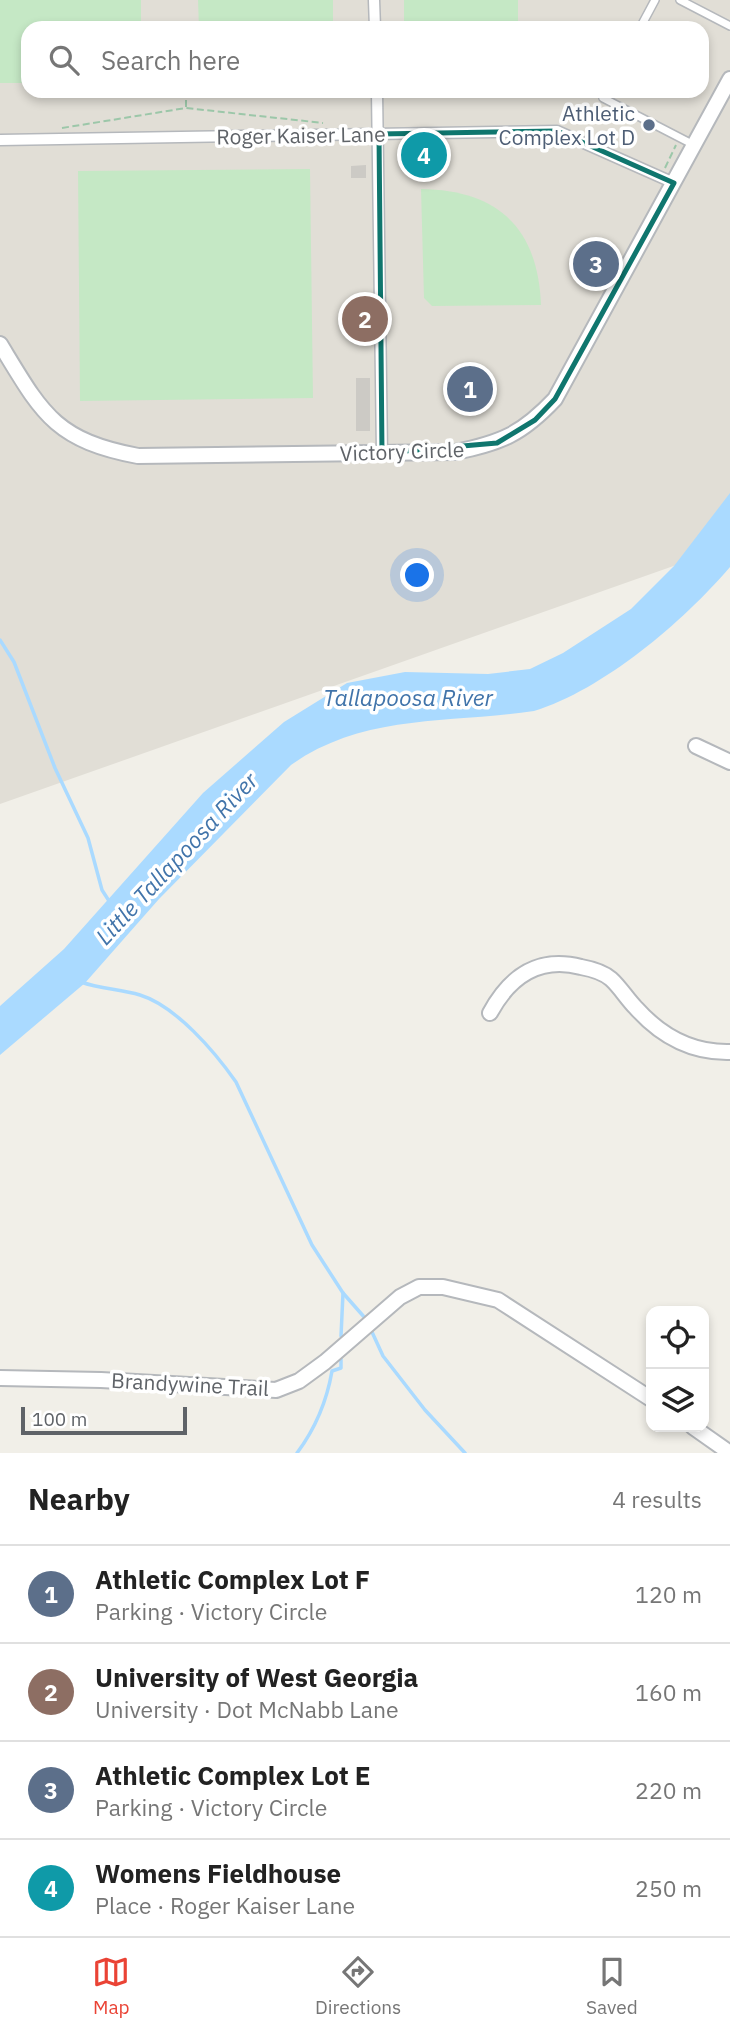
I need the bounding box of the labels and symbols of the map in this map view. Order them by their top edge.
place label: Athletic Complex Lot D [499,99,635,151]
marker: Athletic Complex Lot D [641,117,657,133]
street label: Roger Kaiser Lane [216,120,386,150]
pin: 4 [401,129,447,181]
pin: 3 [573,238,619,290]
pin: 2 [342,293,388,345]
pin: 1 [447,363,493,415]
street label: Victory Circle [339,435,465,467]
your location [400,558,434,592]
water label: Tallapoosa River [323,682,494,712]
water label: Little Tallapoosa River [88,765,264,950]
street label: Brandywine Trail [110,1366,270,1402]
scale bar [21,1404,187,1436]

